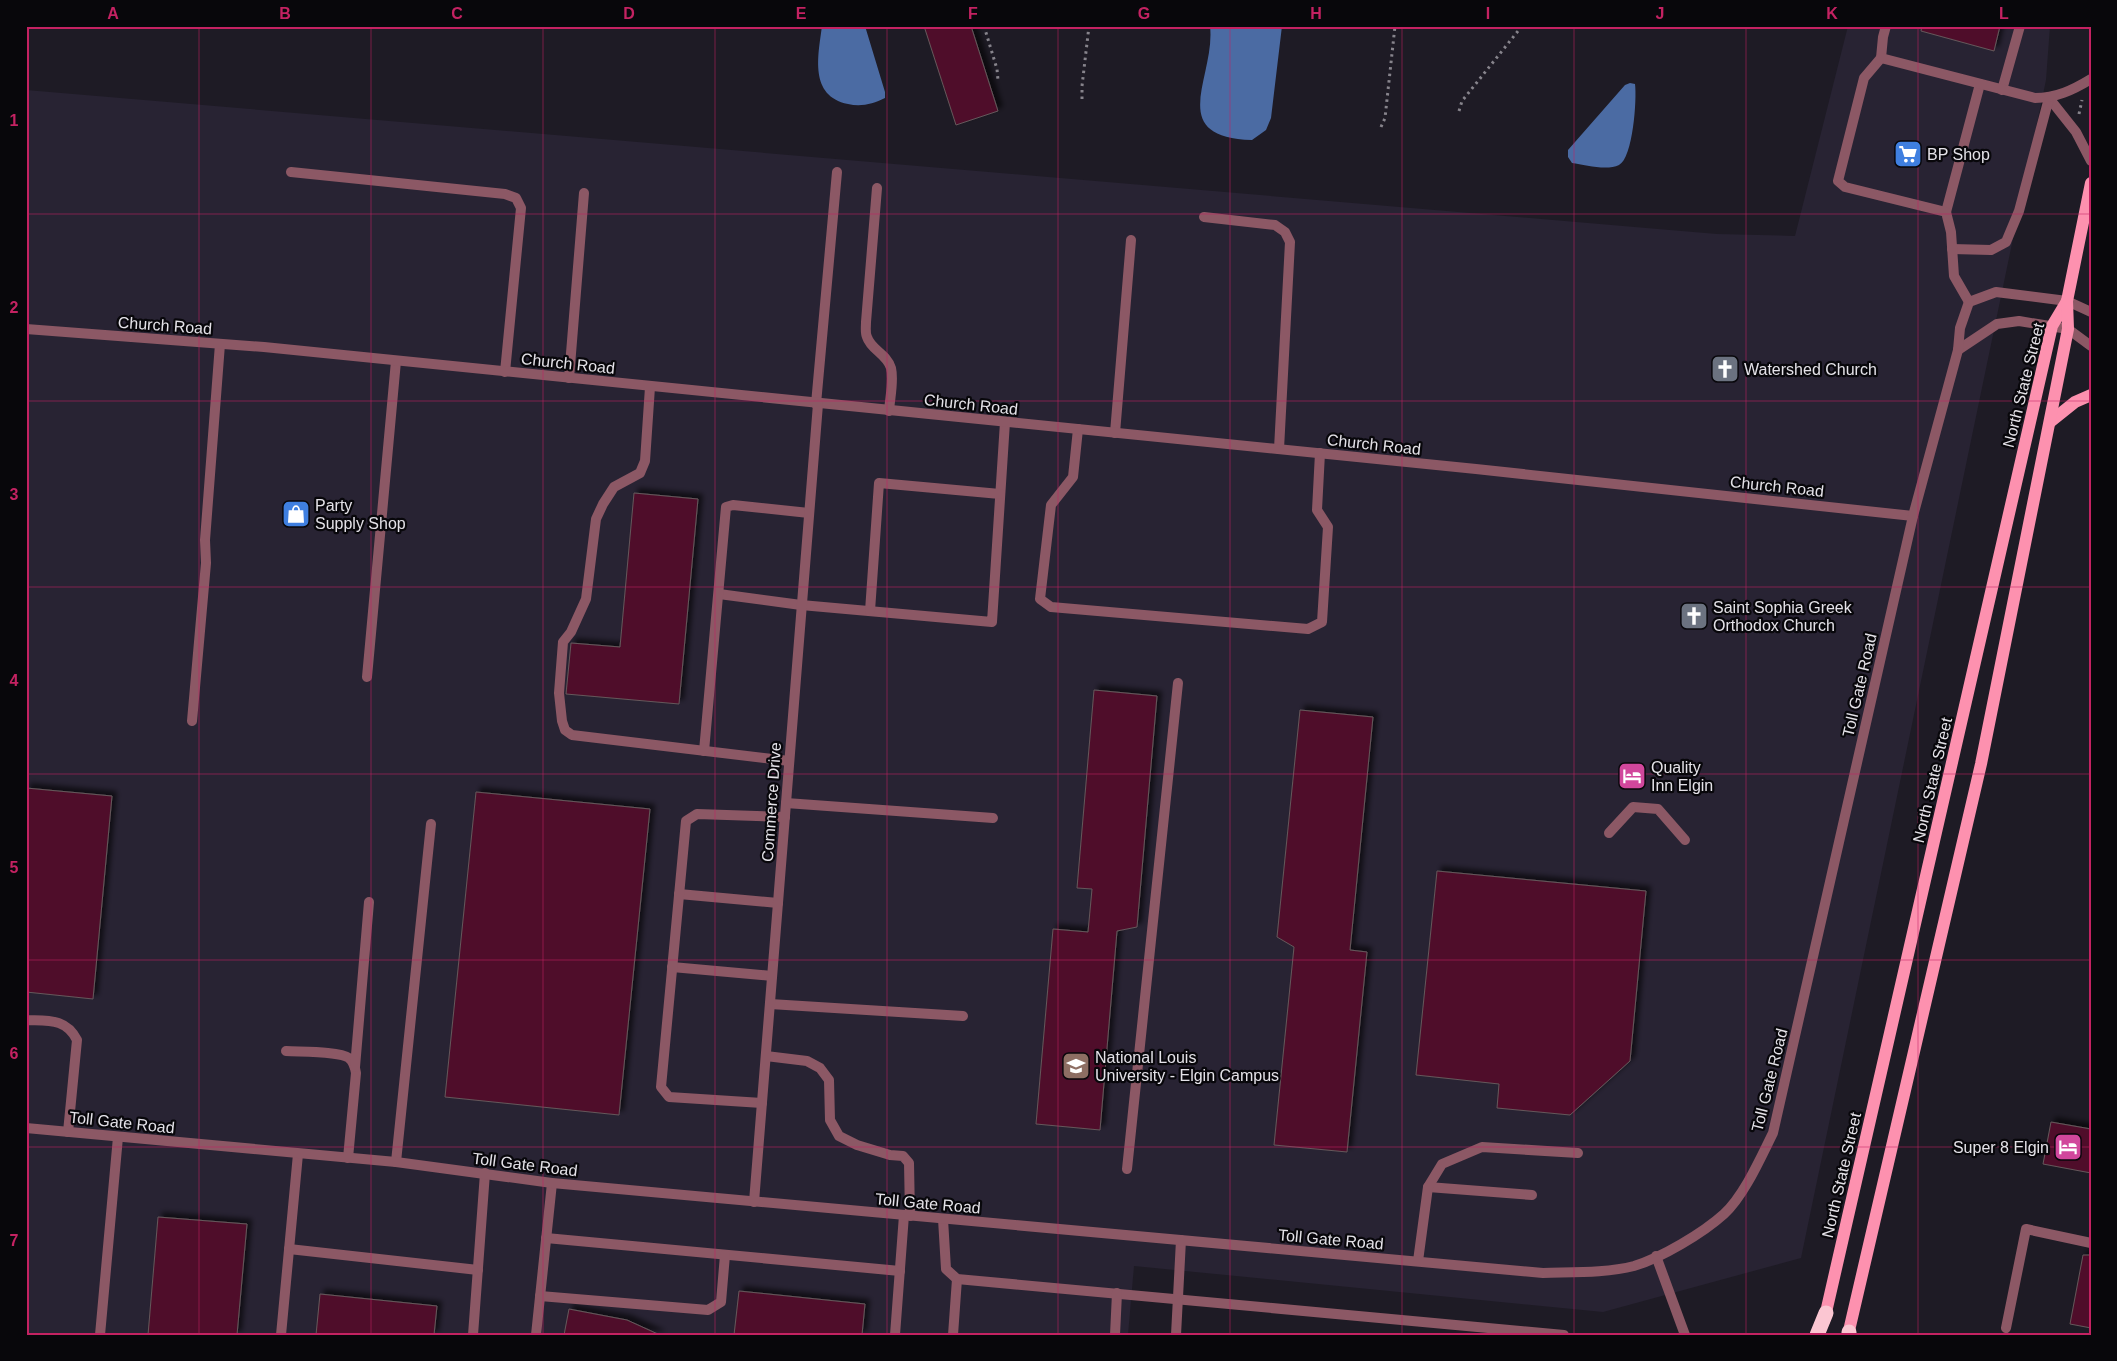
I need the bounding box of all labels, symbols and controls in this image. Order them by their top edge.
text: A [107,5,119,22]
text: B [279,5,291,22]
text: C [451,5,463,22]
text: D [623,5,635,22]
text: E [796,5,807,22]
text: F [968,5,978,22]
text: G [1138,5,1150,22]
text: H [1310,5,1322,22]
text: I [1486,5,1490,22]
text: J [1656,5,1664,22]
text: K [1826,5,1838,22]
text: L [1999,5,2009,22]
text: 1 [10,112,19,129]
supermarket icon: BP Shop [1893,139,1923,169]
place label: BP Shop [1927,146,1990,163]
text: 2 [10,299,19,316]
street label: Church Road [117,314,213,337]
street label: North State Street [2000,320,2047,449]
street label: Church Road [520,350,616,377]
church icon: Watershed Church [1710,354,1740,384]
place label: Watershed Church [1744,361,1877,378]
street label: Church Road [923,391,1019,418]
street label: Church Road [1326,431,1422,458]
street label: Church Road [1729,473,1825,500]
text: 3 [10,486,19,503]
place label: Party Supply Shop [315,497,406,532]
shop icon: Party Supply Shop [281,499,311,529]
place label: Saint Sophia Greek Orthodox Church [1713,599,1853,634]
church icon: Saint Sophia Greek Orthodox Church [1679,601,1709,631]
street label: Toll Gate Road [1839,632,1880,739]
text: 4 [10,672,19,689]
street label: North State Street [1910,715,1955,844]
street label: Commerce Drive [759,741,784,862]
place label: Quality Inn Elgin [1651,759,1713,794]
hotel icon: Quality Inn Elgin [1617,761,1647,791]
text: 5 [10,859,19,876]
street label: Toll Gate Road [1748,1027,1791,1134]
text: 6 [10,1045,19,1062]
place label: National Louis University - Elgin Campus [1095,1049,1279,1084]
school or university icon: National Louis University - Elgin Campus [1061,1051,1091,1081]
street label: Toll Gate Road [68,1109,175,1136]
street label: North State Street [1819,1110,1864,1239]
hotel icon: Super 8 Elgin [2053,1132,2083,1162]
place label: Super 8 Elgin [1953,1139,2049,1156]
street label: Toll Gate Road [471,1150,579,1179]
street label: Toll Gate Road [874,1190,981,1217]
street label: Toll Gate Road [1277,1226,1384,1253]
text: 7 [10,1232,19,1249]

